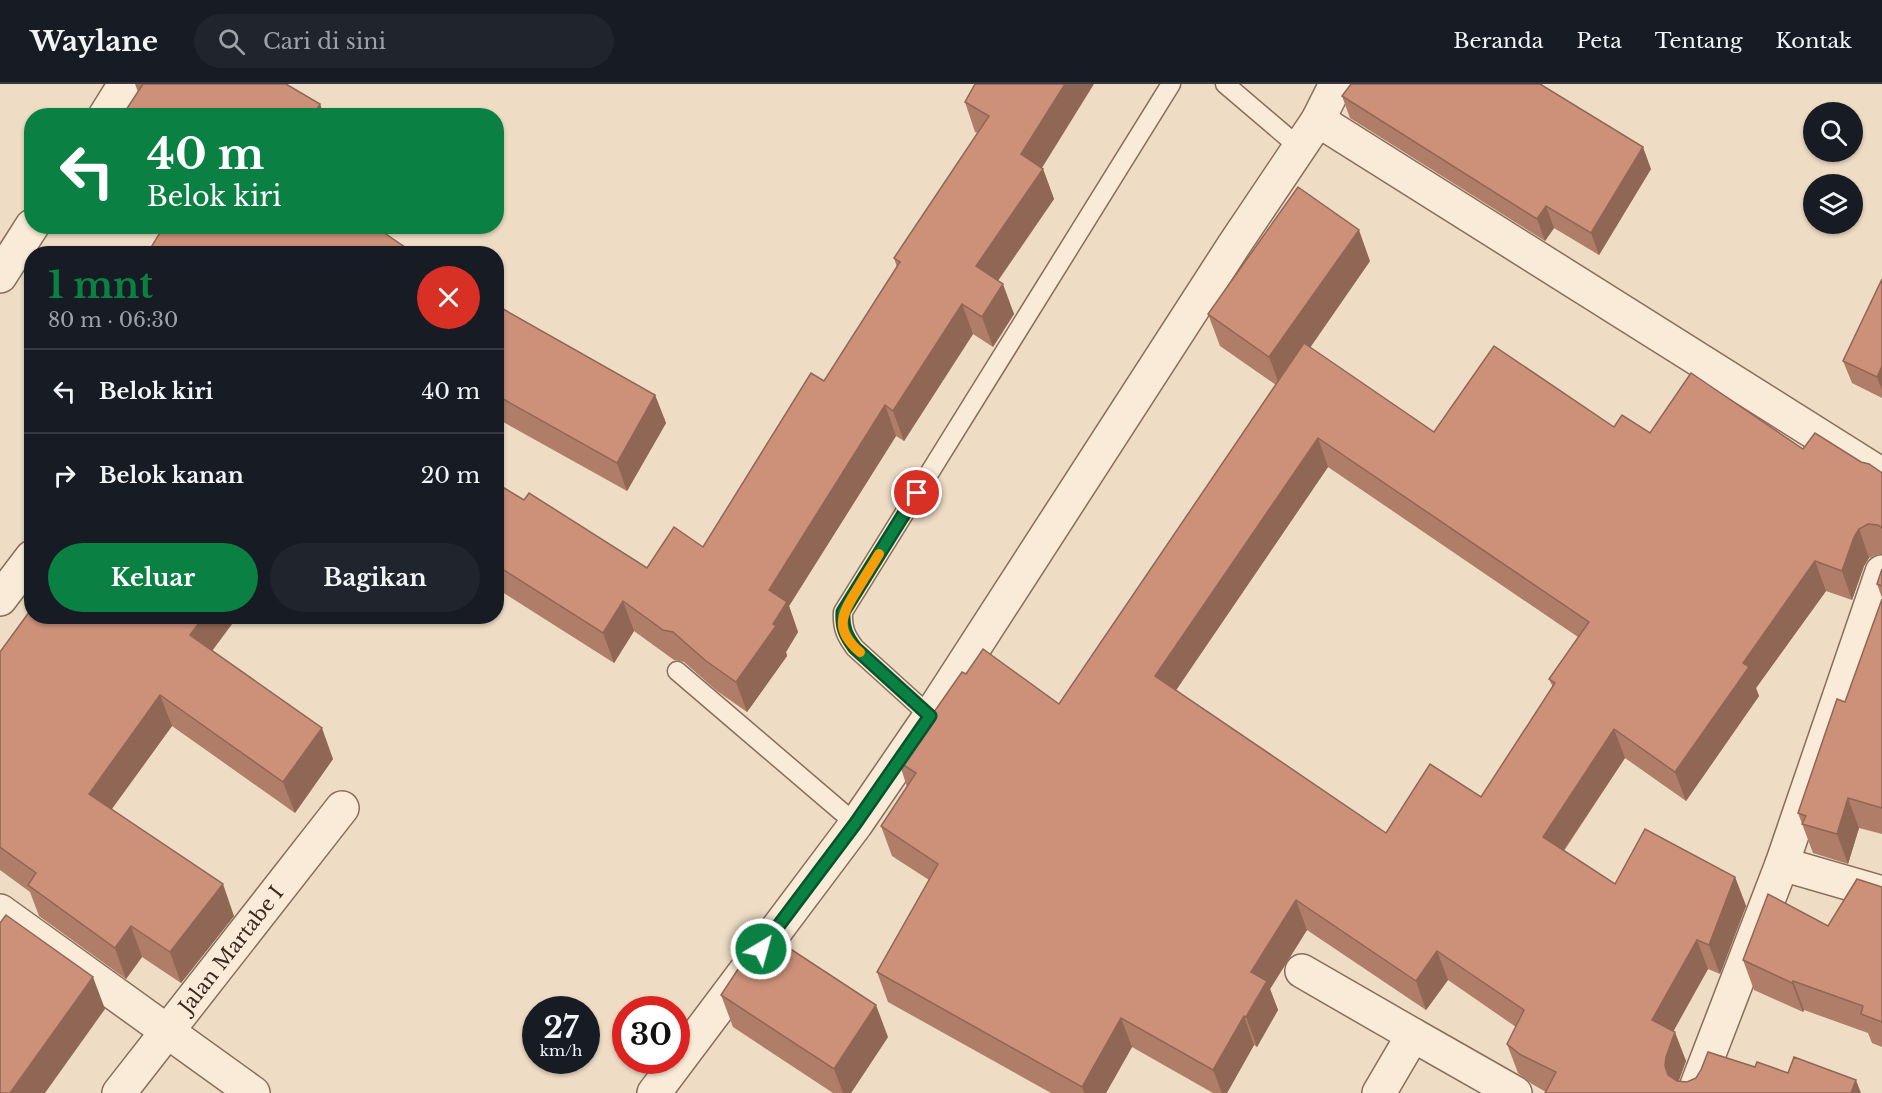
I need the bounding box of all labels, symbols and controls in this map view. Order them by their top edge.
search box [194,14,614,68]
text: Waylane [30,24,158,59]
icon: search [215,25,248,58]
text: Cari di sini [263,28,386,55]
text: Beranda [1453,28,1543,54]
text: Peta [1576,28,1622,54]
text: Tentang [1655,28,1743,54]
text: Kontak [1776,28,1852,54]
map controls [1803,102,1863,234]
button: search [1803,102,1863,162]
text: 40 m [147,128,264,180]
icon: left [48,132,126,210]
button: layers [1803,174,1863,234]
text: Belok kiri [147,180,282,213]
text: 1 mnt [48,263,153,308]
button: close [417,266,480,329]
text: 80 m · 06:30 [48,308,178,332]
icon: left [48,375,81,408]
text: Belok kiri [99,378,213,405]
text: 40 m [422,378,480,405]
icon: right [48,459,81,492]
text: Belok kanan [99,462,244,489]
text: 20 m [421,462,480,489]
pin [891,467,942,518]
icon: arrive [900,476,933,509]
button: Keluar [48,543,258,612]
button: Bagikan [270,543,480,612]
street label: Jalan Martabe I [172,881,288,1021]
position arrow [729,917,793,981]
speed limit sign: 30 [612,996,690,1074]
text: 27 [543,1009,579,1046]
text: km/h [540,1041,582,1060]

